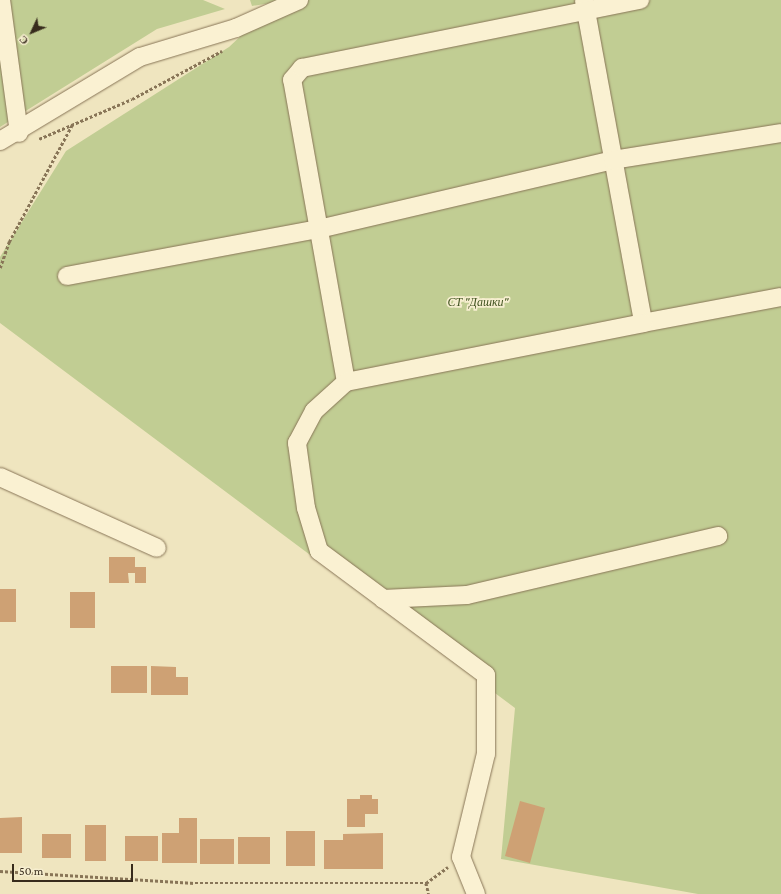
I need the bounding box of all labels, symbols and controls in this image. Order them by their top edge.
north arrow [12,12,52,52]
text: С [16,33,30,47]
park label: СТ "Дашки" [448,296,508,310]
scale bar [14,856,135,882]
text: 50 m [19,864,43,878]

